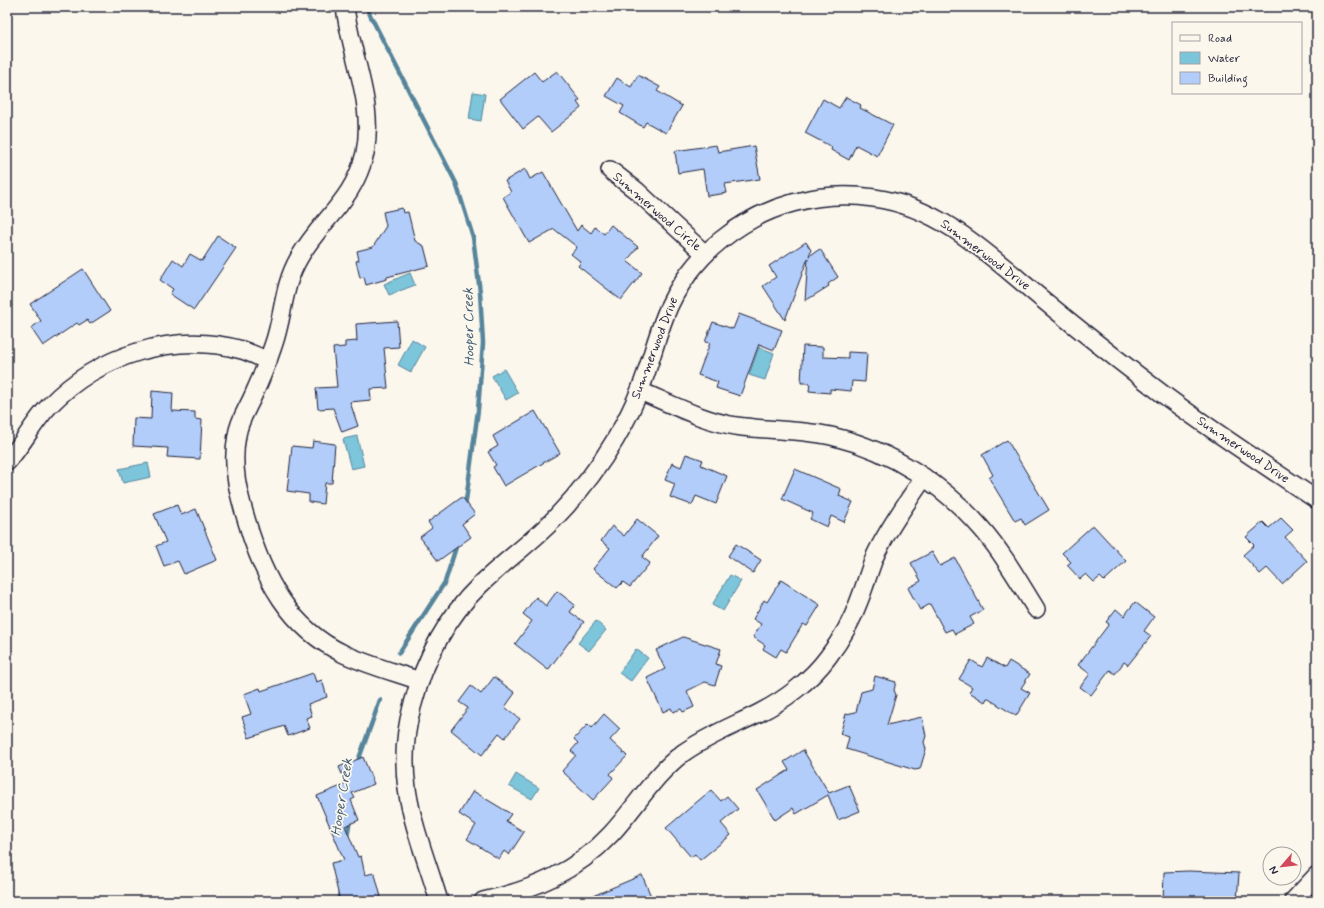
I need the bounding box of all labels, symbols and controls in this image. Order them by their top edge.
legend [1172,22,1302,94]
text: Road [1208,31,1232,47]
text: Water [1208,51,1240,67]
text: Building [1208,71,1248,88]
street label: Summerwood Circle [609,169,705,255]
street label: Summerwood Drive [937,216,1033,294]
water label: Hooper Creek [459,288,479,366]
street label: Summerwood Drive [628,294,682,402]
street label: Summerwood Drive [1193,413,1293,487]
water label: Hooper Creek [327,757,357,837]
north arrow [1262,846,1302,886]
text: N [1266,864,1282,877]

